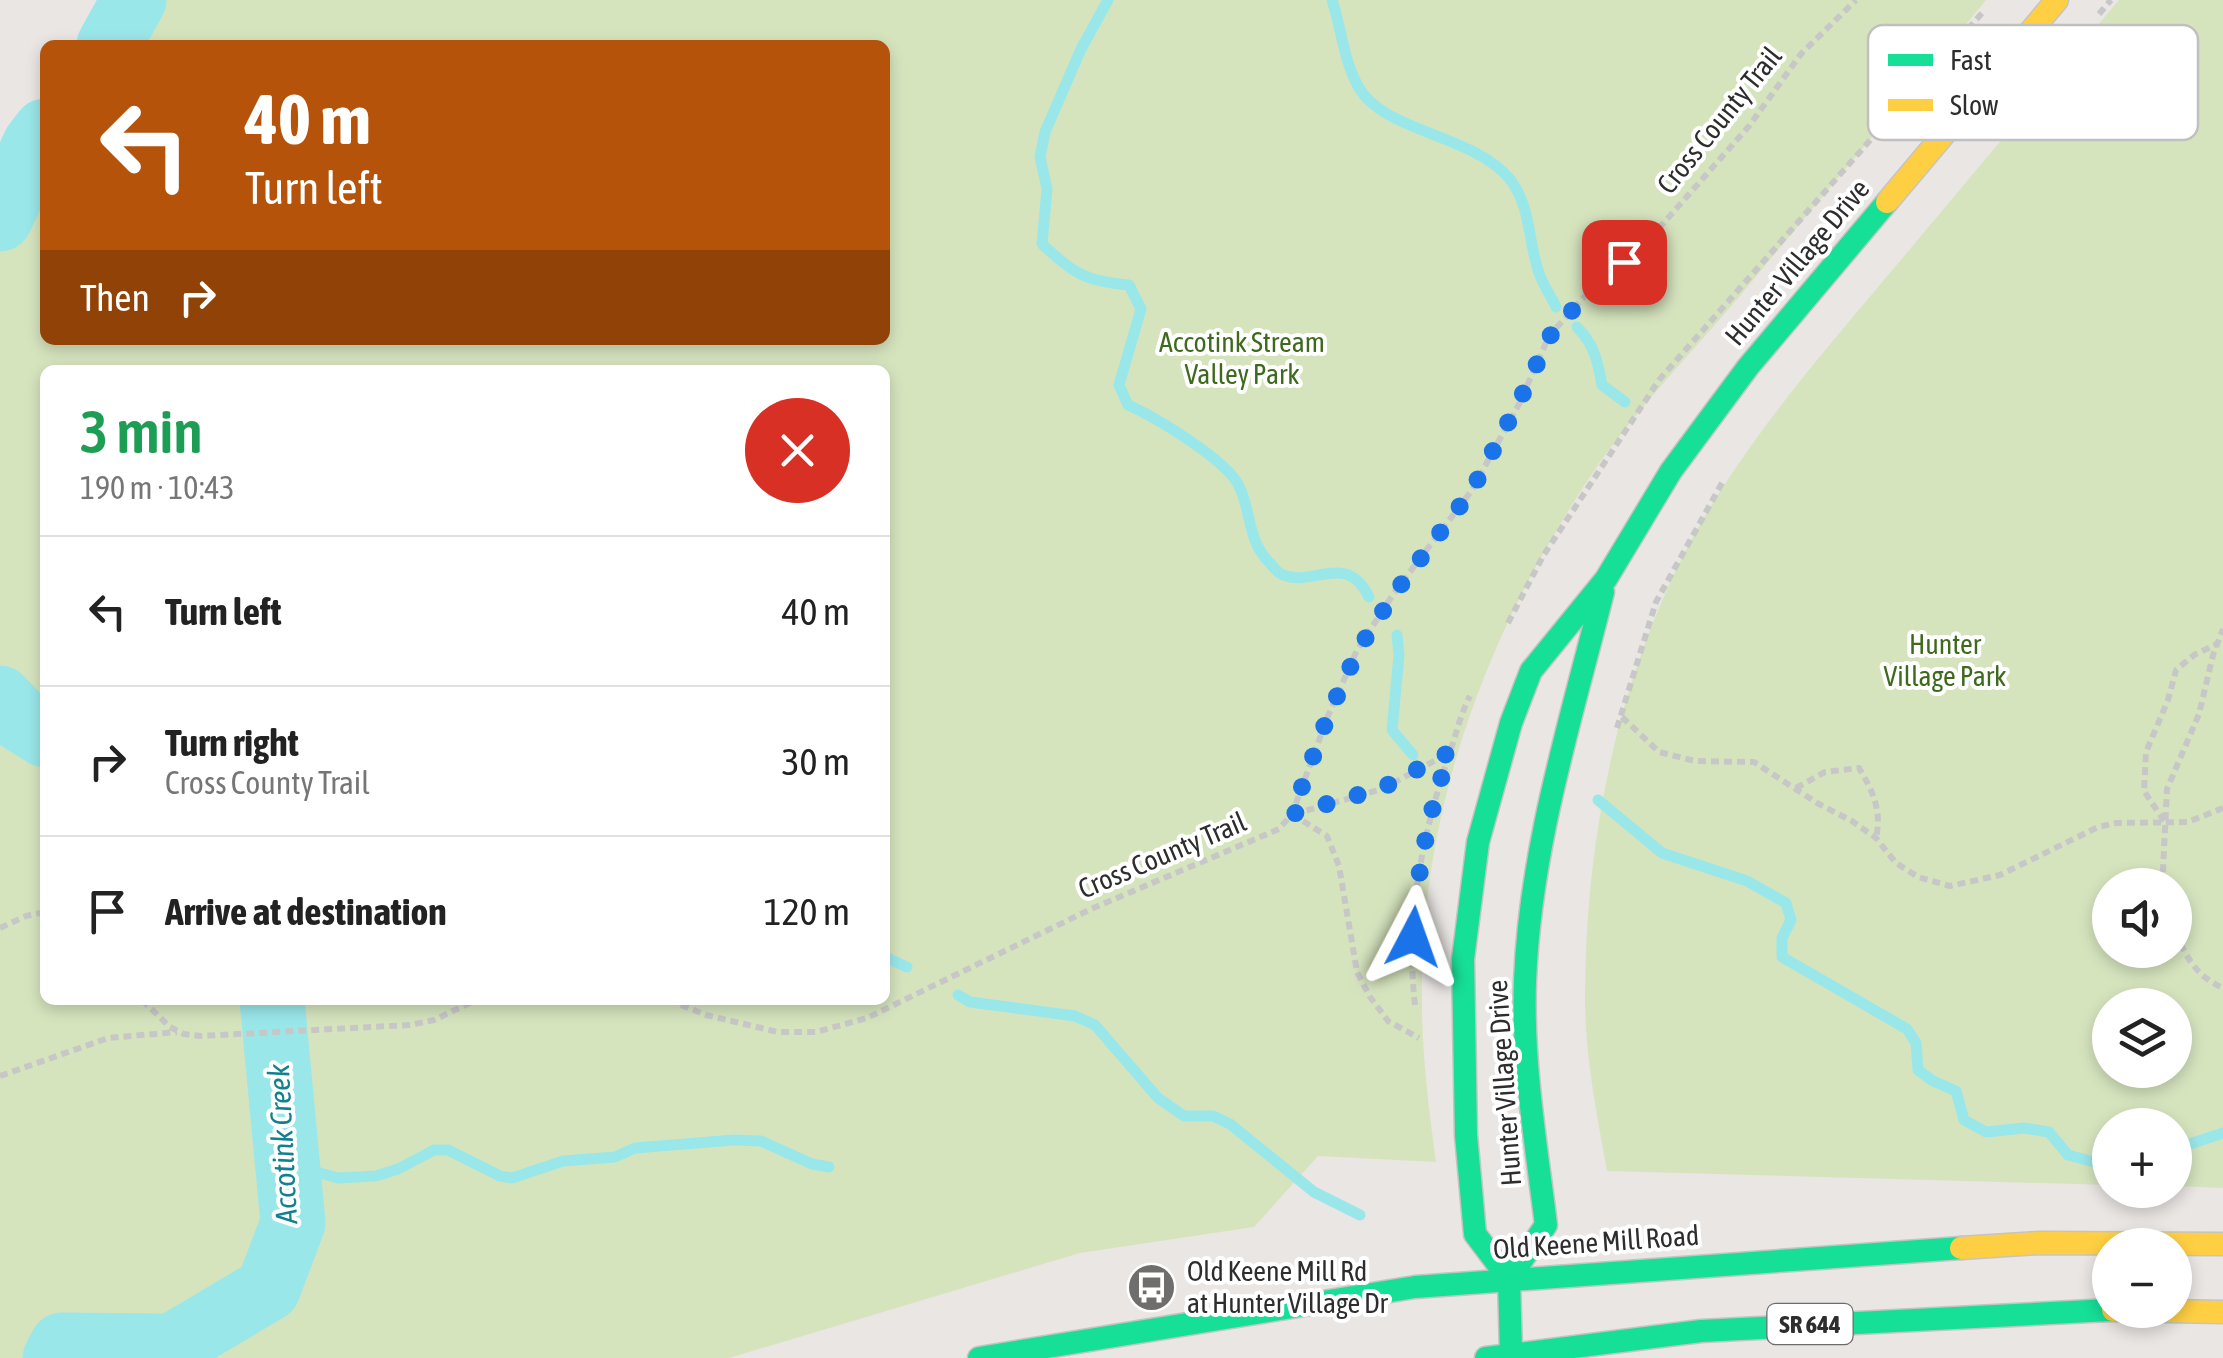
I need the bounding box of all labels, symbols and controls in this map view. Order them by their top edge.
legend [1868,25,2198,140]
street label: Cross County Trail [1650,40,1788,200]
text: Fast [1950,44,1992,76]
text: 40 m [245,79,371,159]
icon: left [80,80,210,210]
text: Slow [1950,89,1999,121]
text: Turn left [245,162,383,214]
street label: Hunter Village Drive [1718,173,1876,351]
pin [1582,220,1667,305]
icon: arrive [1597,235,1652,290]
icon: right [170,270,225,325]
text: Then [80,276,150,319]
park label: Accotink Stream Valley Park [1159,326,1325,390]
text: 3 min [80,397,203,466]
button: close [745,398,850,503]
text: 190 m · 10:43 [80,469,235,506]
icon: left [80,584,135,639]
text: Turn left [165,590,281,633]
text: 40 m [782,590,850,633]
park label: Hunter Village Park [1884,628,2006,692]
text: Turn right [165,721,299,764]
icon: right [80,734,135,789]
text: 30 m [782,740,850,783]
text: Cross County Trail [165,764,370,801]
street label: Cross County Trail [1073,805,1251,905]
map controls [2092,868,2192,1328]
button: sound [2092,868,2192,968]
icon: arrive [80,884,135,939]
position arrow [1361,885,1465,989]
text: Arrive at destination [165,890,447,933]
text: 120 m [764,890,850,933]
street label: Hunter Village Drive [1481,979,1527,1187]
button: layers [2092,988,2192,1088]
water label: Accotink Creek [261,1063,303,1226]
button: + [2092,1108,2192,1208]
street label: Old Keene Mill Road [1492,1219,1700,1265]
button: − [2092,1228,2192,1328]
place label: Old Keene Mill Rd at Hunter Village Dr [1187,1255,1389,1319]
bus stop icon: Old Keene Mill Rd at Hunter Village Dr [1126,1261,1178,1313]
road number: SR 644 [1768,1304,1852,1344]

